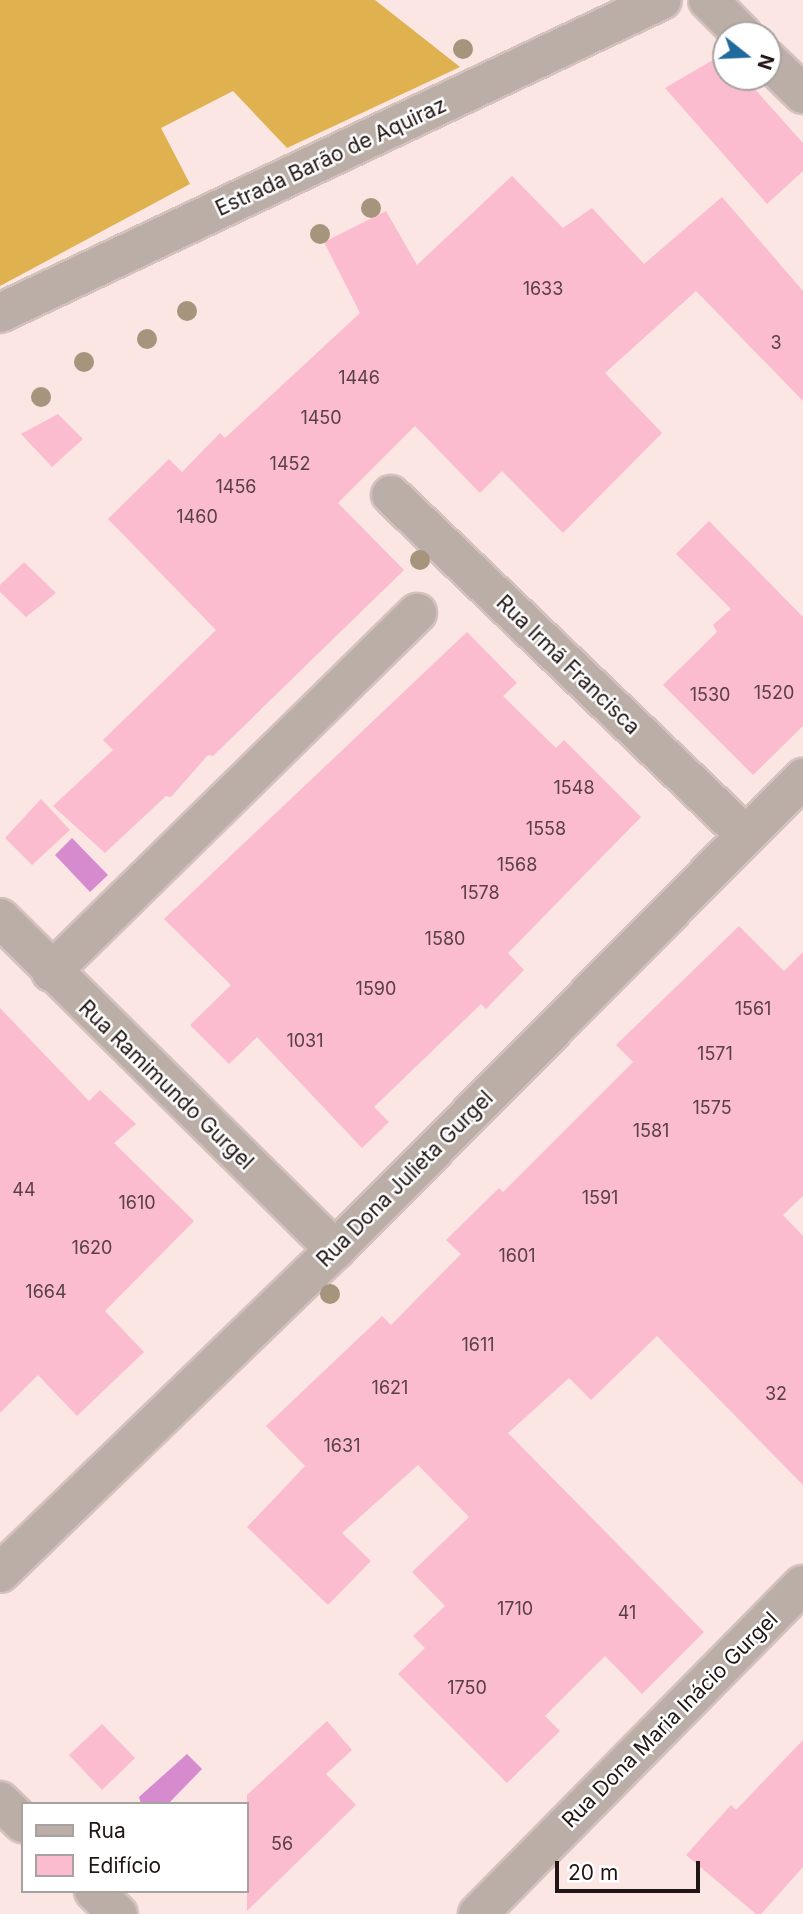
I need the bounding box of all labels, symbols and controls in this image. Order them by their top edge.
north arrow [712,21,782,91]
text: N [752,52,779,72]
street label: Estrada Barão de Aquiraz [212,92,450,222]
house number: 1633 [523,278,563,300]
house number: 3 [770,332,782,354]
house number: 1446 [338,367,380,389]
house number: 1450 [300,407,342,429]
house number: 1452 [270,453,310,475]
house number: 1456 [215,476,257,498]
house number: 1460 [176,506,218,528]
street label: Rua Irmã Francisca [491,590,645,740]
house number: 1520 [754,682,794,704]
house number: 1530 [690,684,730,706]
house number: 1548 [553,777,595,799]
house number: 1558 [526,818,566,840]
house number: 1568 [497,854,537,876]
house number: 1578 [460,882,500,904]
house number: 1580 [425,928,465,950]
house number: 1590 [356,978,396,1000]
street label: Rua Ramimundo Gurgel [74,995,258,1175]
house number: 1561 [735,998,771,1020]
house number: 1031 [286,1030,324,1052]
house number: 1571 [697,1043,733,1065]
street label: Rua Dona Julieta Gurgel [312,1086,498,1272]
house number: 1575 [692,1097,732,1119]
house number: 1581 [633,1120,669,1142]
house number: 44 [12,1179,36,1201]
house number: 1591 [582,1187,618,1209]
house number: 1610 [118,1192,156,1214]
house number: 1620 [72,1237,112,1259]
house number: 1601 [498,1245,536,1267]
house number: 1664 [25,1281,67,1303]
house number: 1611 [461,1334,495,1356]
house number: 1621 [372,1377,408,1399]
house number: 32 [765,1383,787,1405]
house number: 1631 [324,1435,360,1457]
house number: 1710 [497,1598,533,1620]
house number: 41 [618,1602,636,1624]
street label: Rua Dona Maria Inácio Gurgel [557,1607,783,1833]
house number: 1750 [447,1677,487,1699]
legend [21,1802,248,1893]
text: Rua [88,1818,126,1843]
house number: 56 [271,1833,293,1855]
scale bar [558,1848,703,1892]
text: Edifício [88,1853,161,1878]
text: 20 m [568,1860,618,1885]

